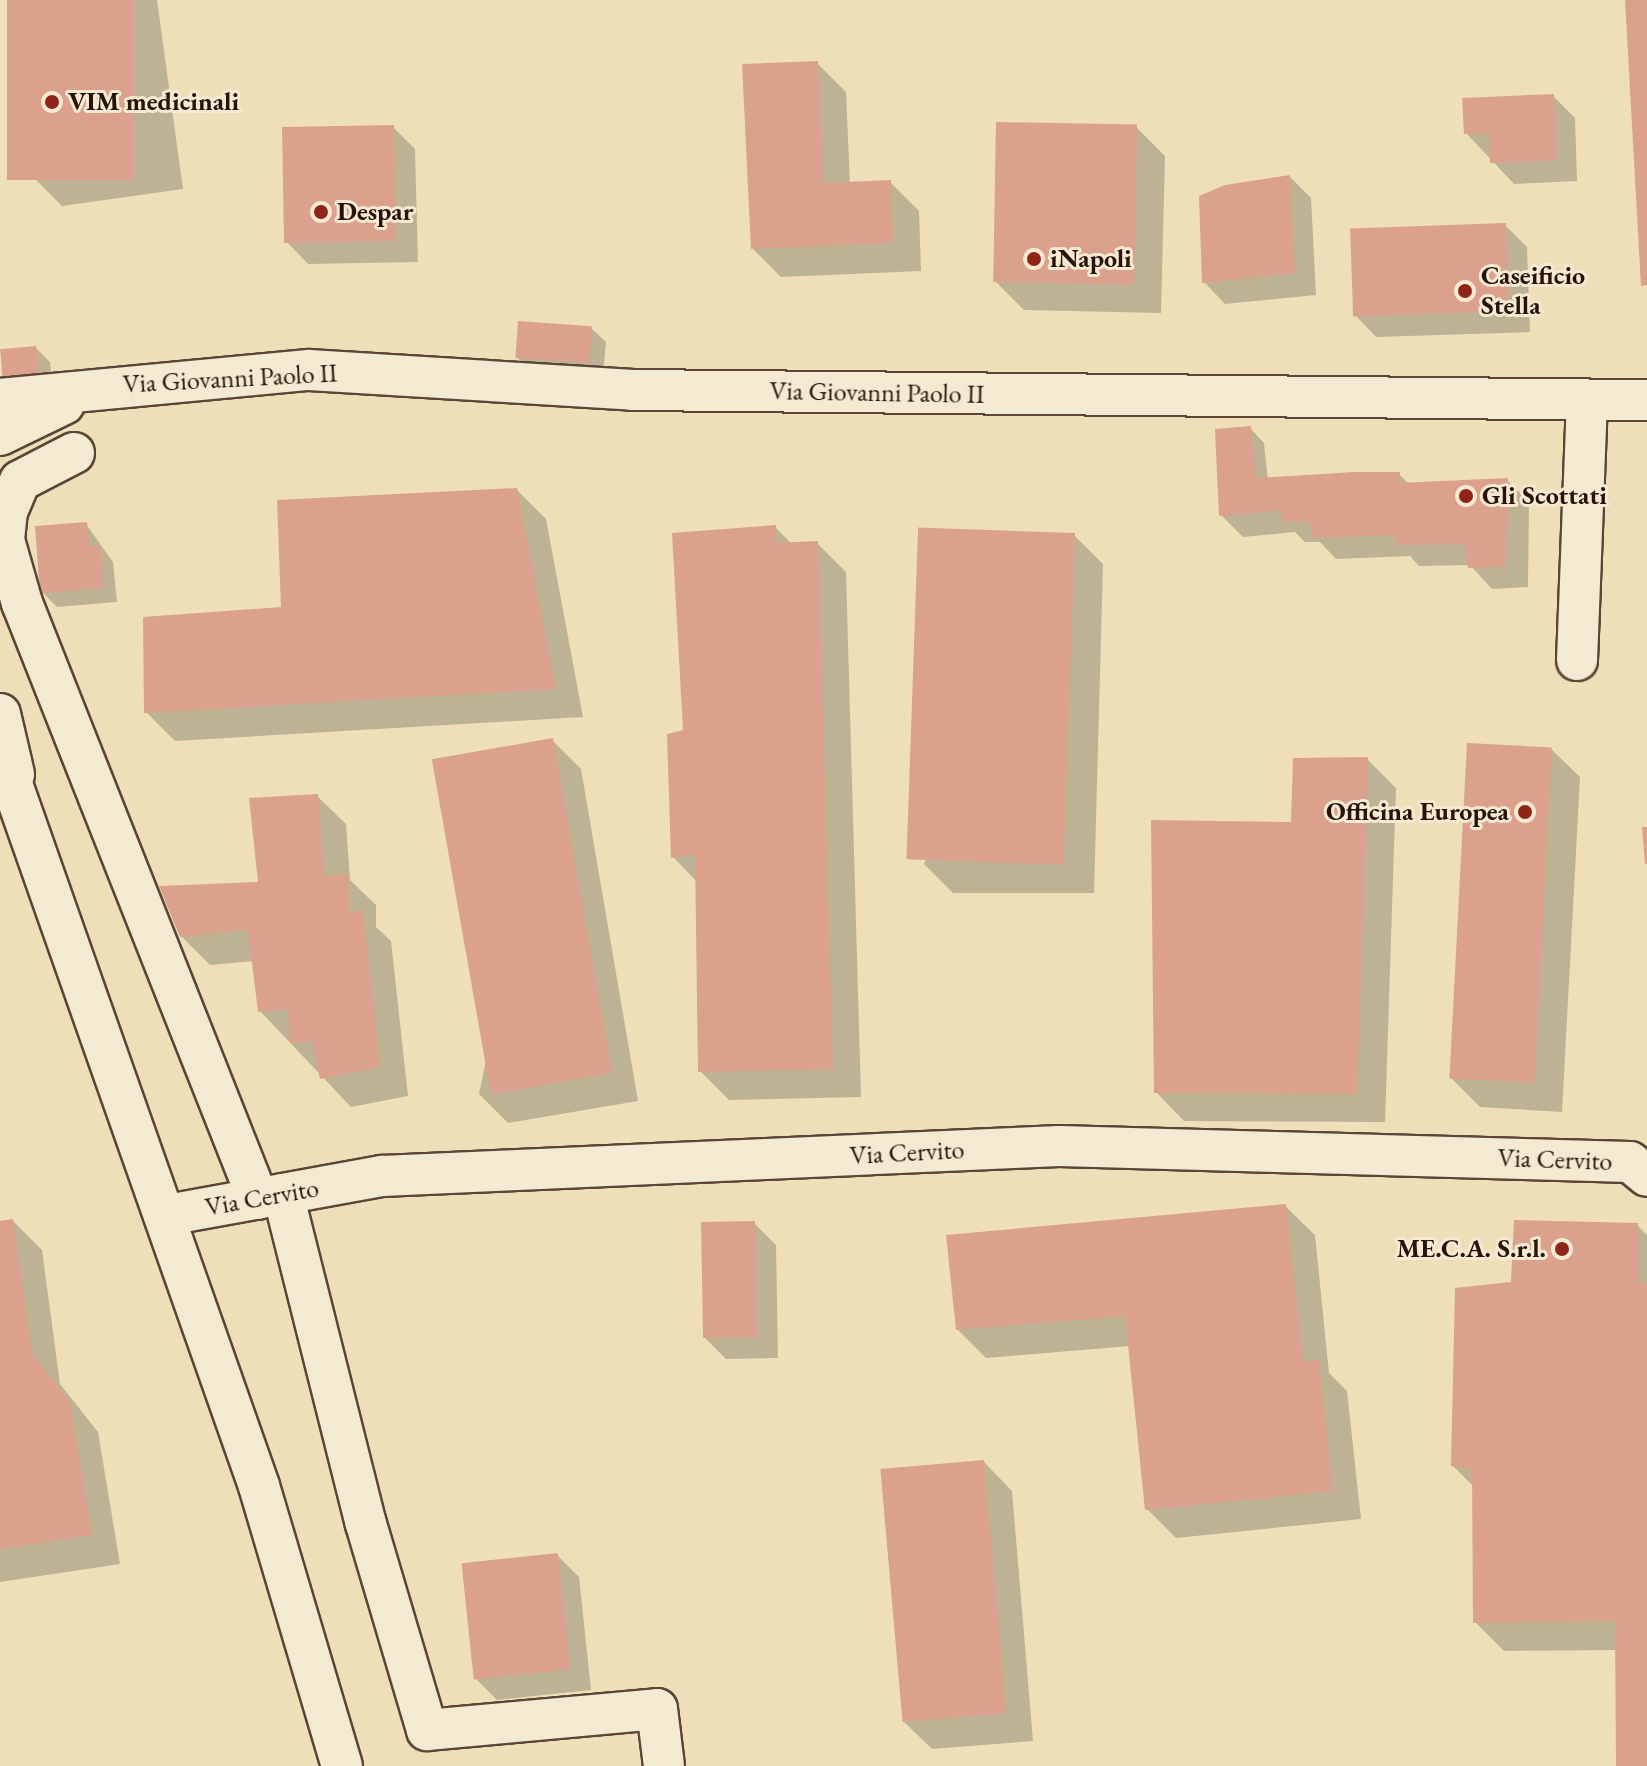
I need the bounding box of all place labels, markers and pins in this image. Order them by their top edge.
place label: VIM medicinali [68,86,239,118]
marker: VIM medicinali [43,93,61,111]
place label: Despar [337,196,414,228]
marker: Despar [312,203,330,221]
place label: iNapoli [1050,243,1132,275]
marker: iNapoli [1025,250,1043,268]
place label: Caseificio Stella [1481,260,1585,322]
marker: Caseificio Stella [1456,282,1474,300]
place label: Gli Scottati [1482,480,1607,512]
marker: Gli Scottati [1457,487,1475,505]
place label: Officina Europea [1326,796,1509,828]
marker: Officina Europea [1516,803,1534,821]
place label: ME.C.A. S.r.l. [1397,1233,1546,1265]
marker: ME.C.A. S.r.l. [1553,1240,1571,1258]

